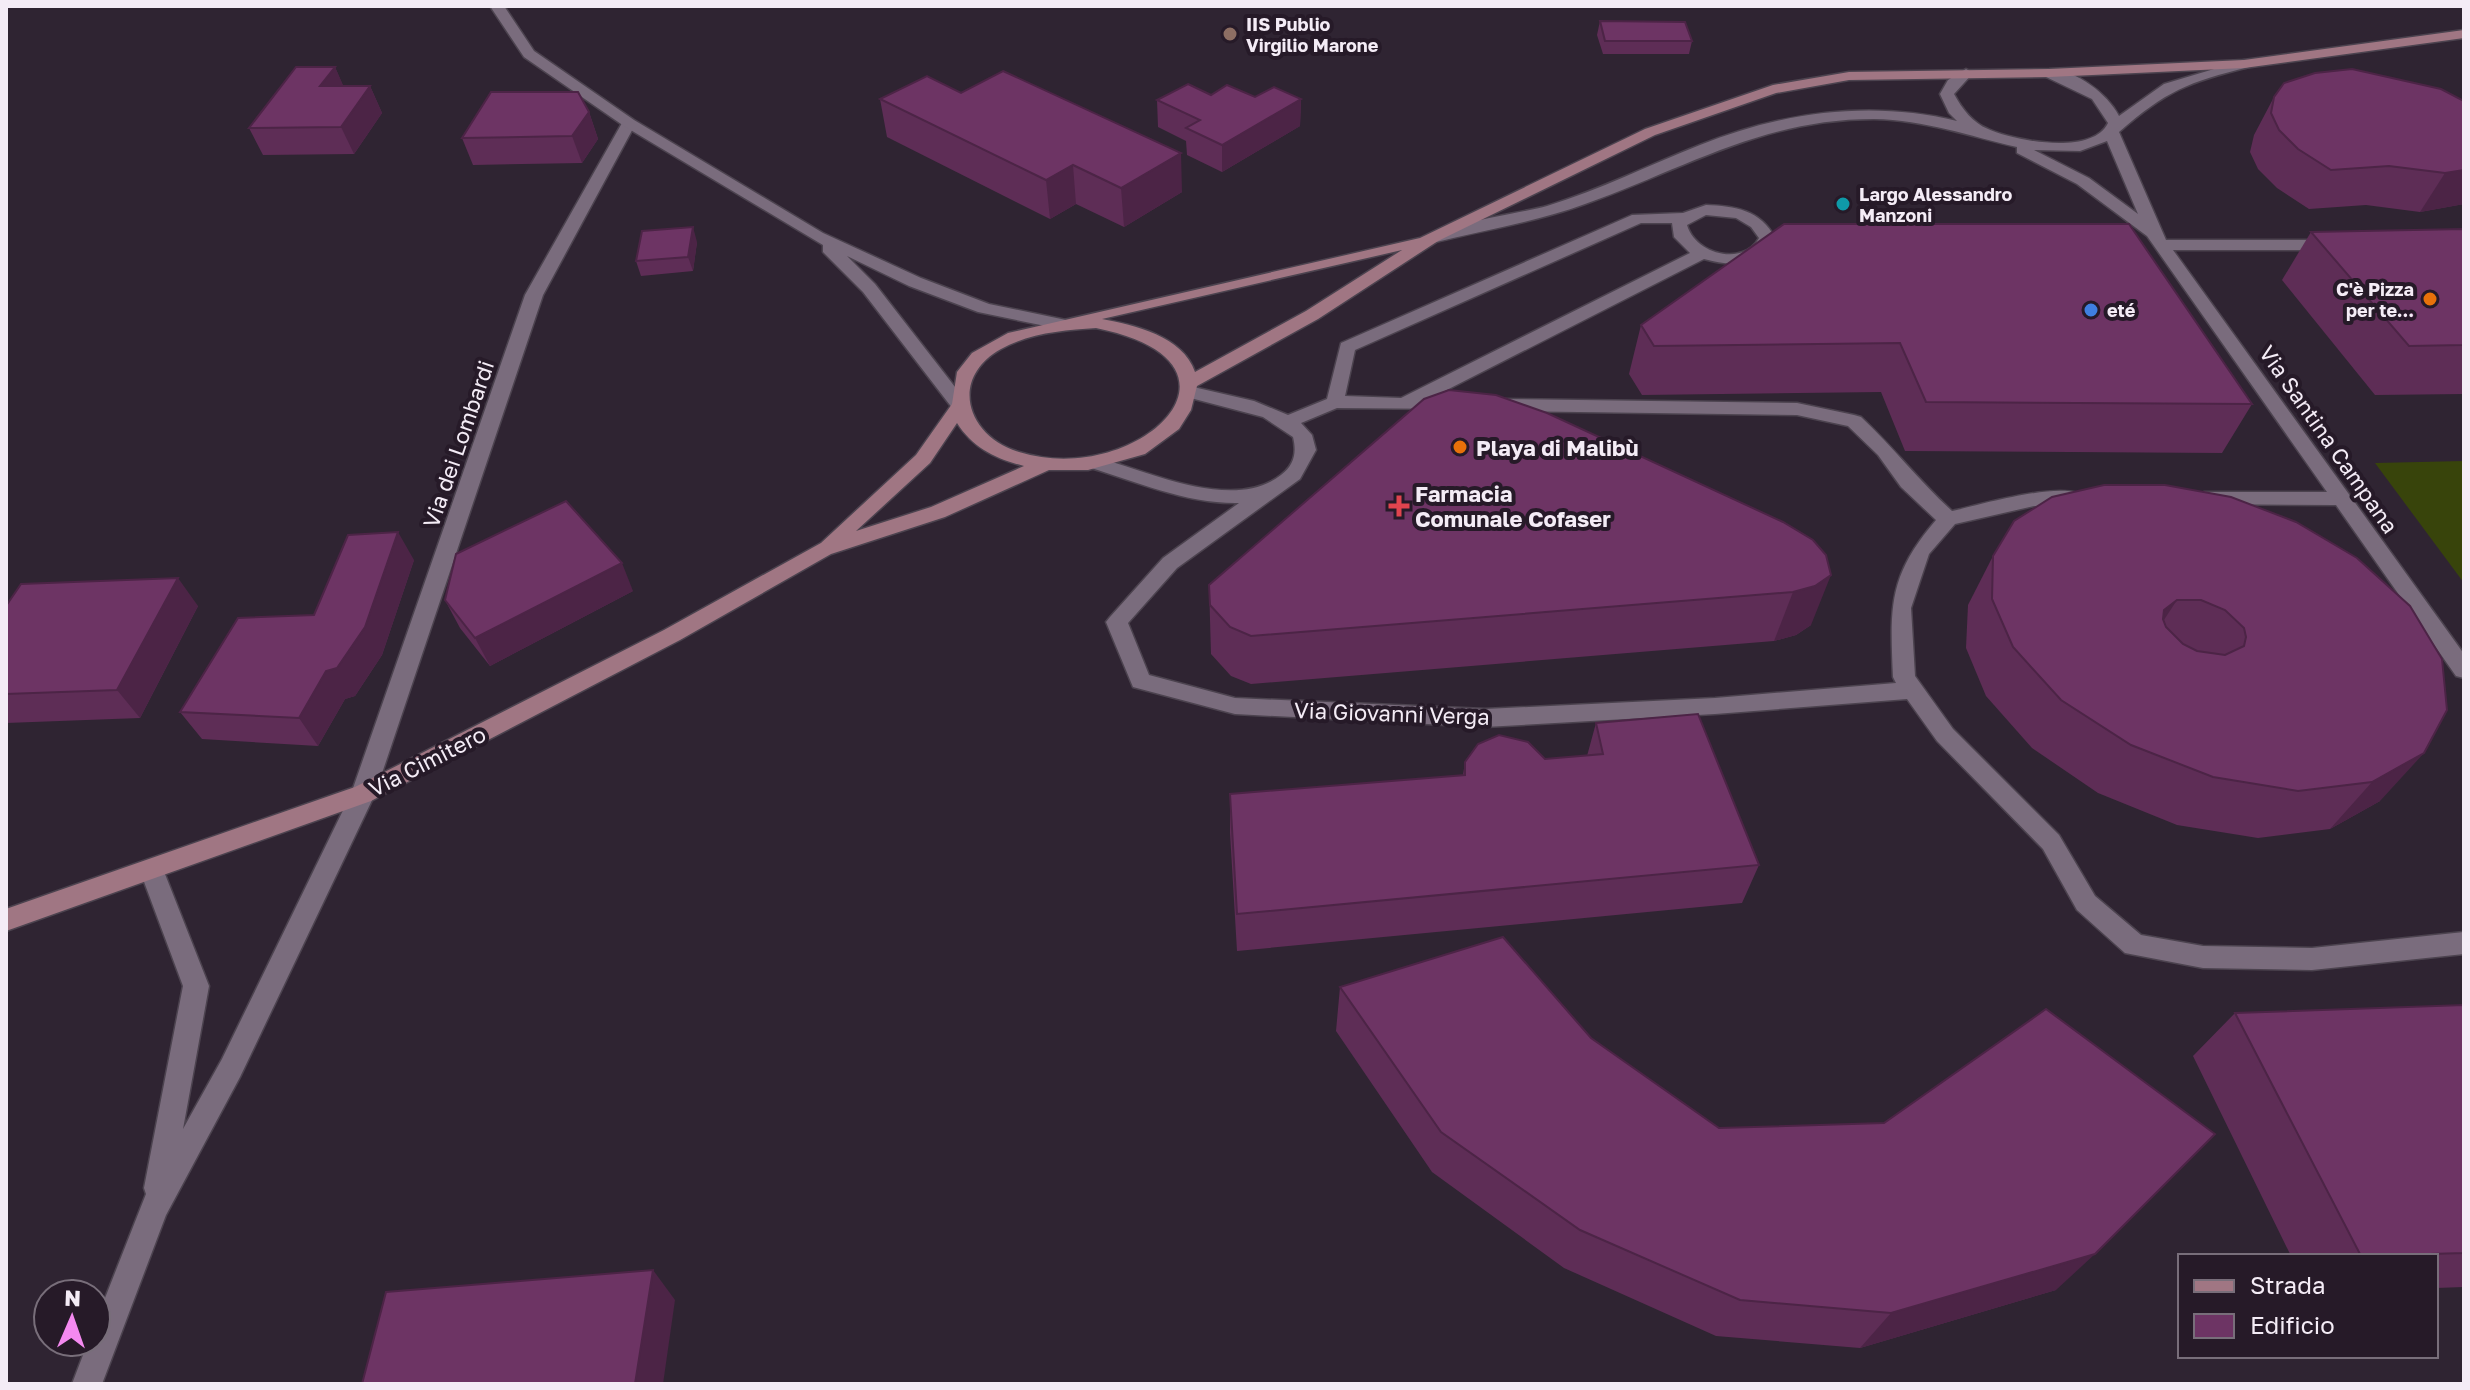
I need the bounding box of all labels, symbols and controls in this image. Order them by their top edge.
place label: IIS Publio Virgilio Marone [1246,13,1379,56]
marker: IIS Publio Virgilio Marone [1221,25,1239,43]
place label: Largo Alessandro Manzoni [1859,183,2012,226]
marker: Largo Alessandro Manzoni [1834,195,1852,213]
place label: C'è Pizza per te... [2336,278,2414,321]
marker: C'è Pizza per te... [2421,290,2439,308]
place label: eté [2107,299,2136,321]
marker: eté [2082,301,2100,319]
street label: Via Santina Campana [2254,340,2404,538]
street label: Via dei Lombardi [417,357,499,531]
place label: Playa di Malibù [1476,434,1639,461]
marker: Playa di Malibù [1451,438,1469,456]
place label: Farmacia Comunale Cofaser [1415,480,1611,532]
marker: Farmacia Comunale Cofaser [1390,497,1408,515]
street label: Via Giovanni Verga [1294,696,1490,730]
street label: Via Cimitero [364,720,490,802]
legend [2178,1254,2438,1358]
text: Strada [2250,1270,2325,1299]
north arrow [32,1278,112,1358]
text: N [64,1284,82,1311]
text: Edificio [2250,1310,2335,1339]

